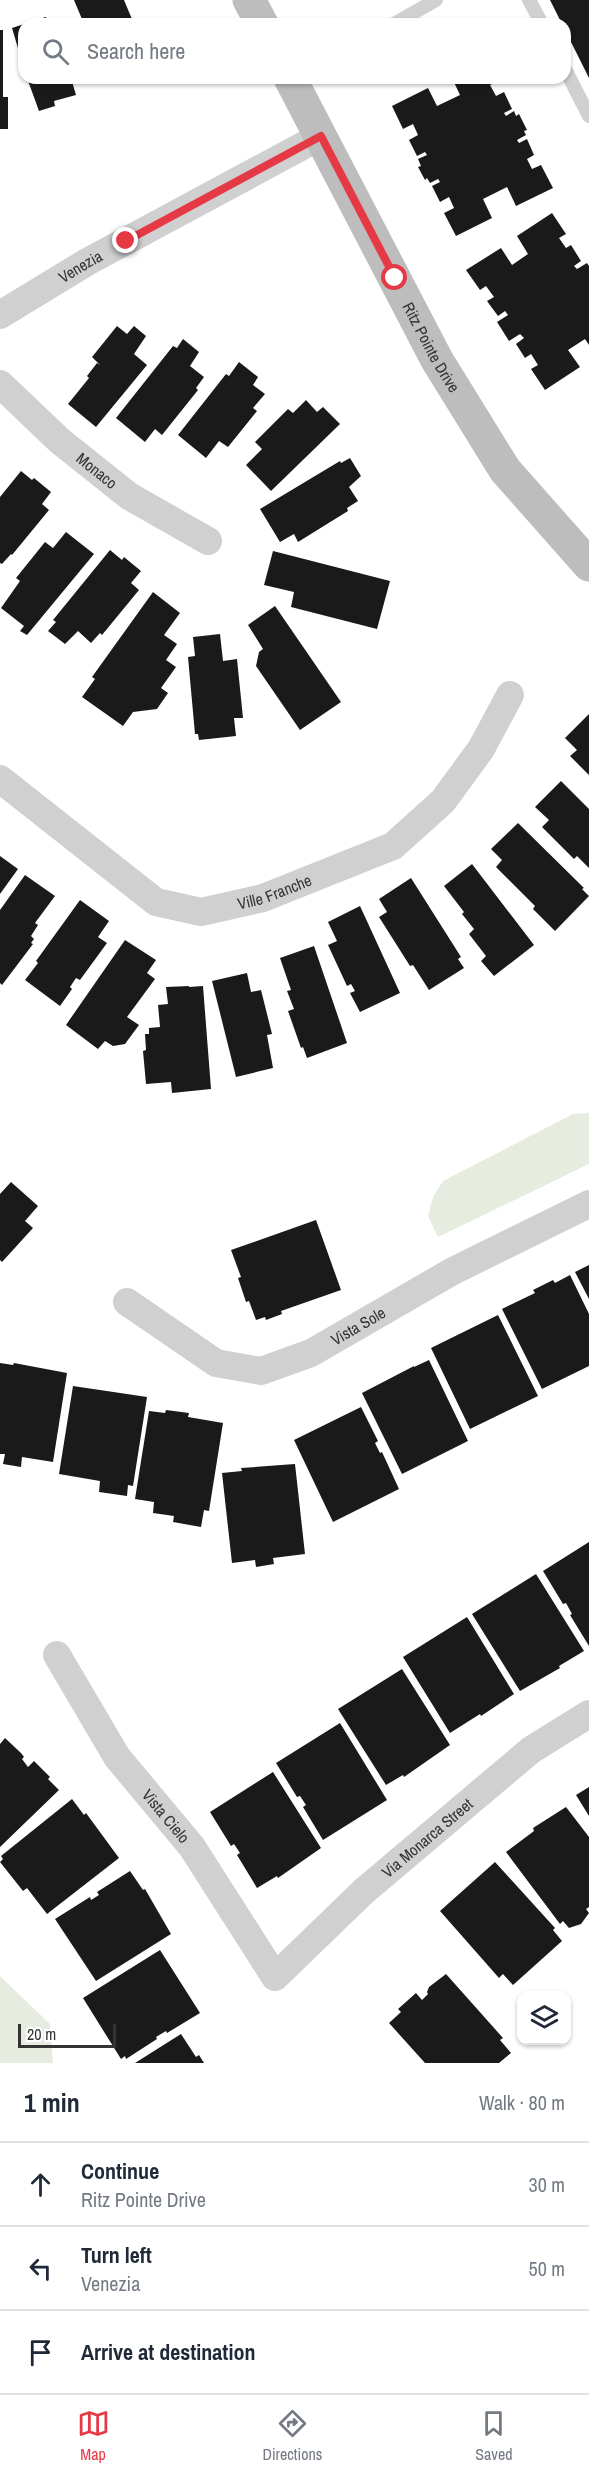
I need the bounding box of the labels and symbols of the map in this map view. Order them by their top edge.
route end [112,227,138,253]
street label: Venezia [54,244,107,288]
route start [381,264,407,290]
street label: Ritz Pointe Drive [398,298,465,396]
street label: Monaco [72,447,122,494]
street label: Ville Franche [235,869,315,914]
street label: Vista Sole [327,1301,389,1350]
street label: Vista Cielo [137,1784,195,1848]
street label: Via Monarca Street [377,1793,478,1883]
scale bar [18,2021,116,2048]

